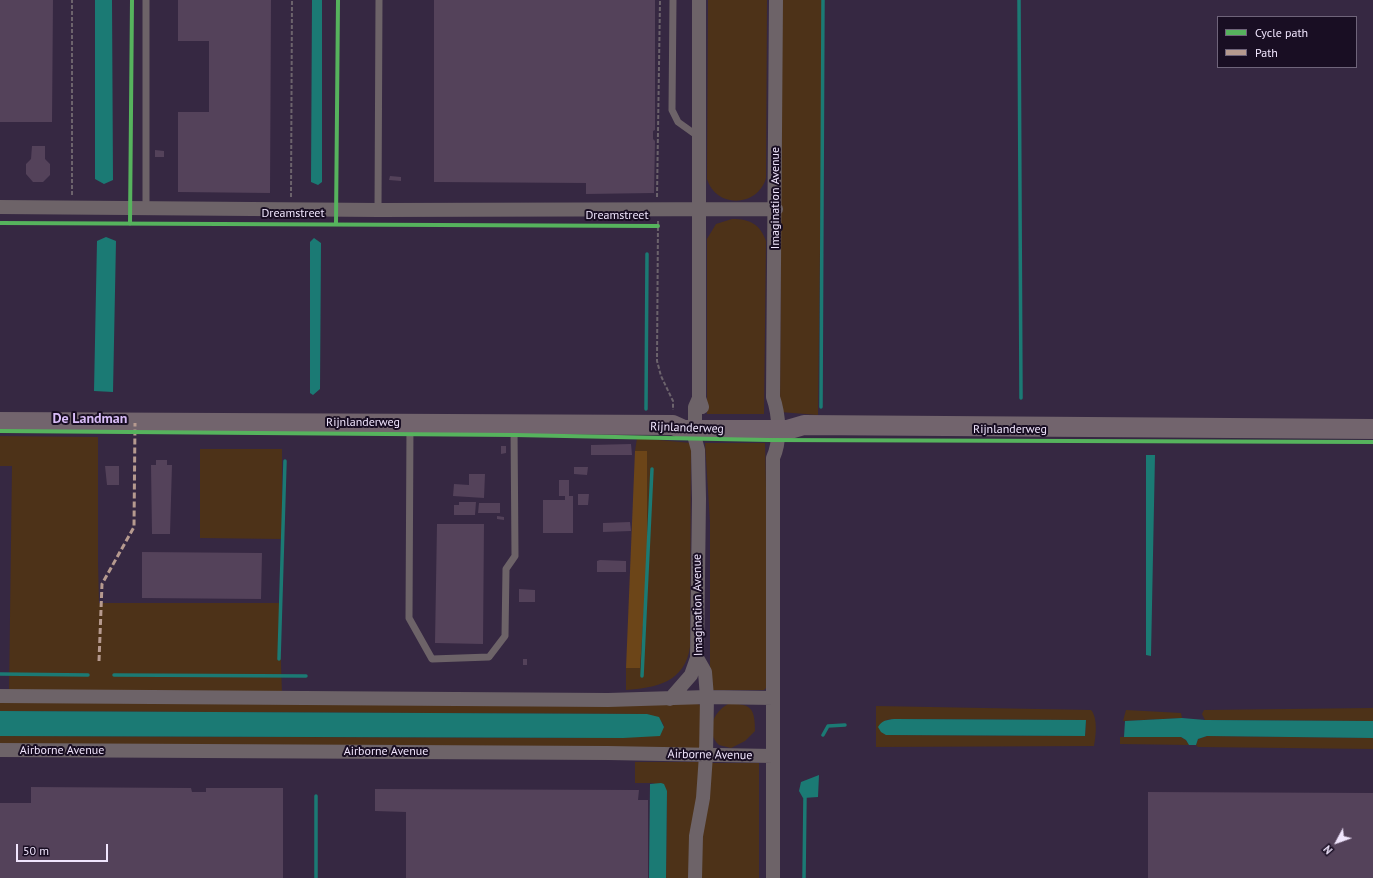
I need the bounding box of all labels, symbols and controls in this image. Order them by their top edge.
legend [1217,16,1357,68]
text: Cycle path [1255,25,1308,40]
text: Path [1255,45,1278,60]
street label: Imagination Avenue [769,147,783,249]
street label: Dreamstreet [261,207,325,221]
street label: Dreamstreet [585,209,649,223]
district label: De Landman [53,411,127,427]
street label: Rijnlanderweg [326,416,400,430]
street label: Rijnlanderweg [650,420,724,436]
street label: Rijnlanderweg [973,423,1047,437]
street label: Imagination Avenue [690,554,706,656]
street label: Airborne Avenue [20,744,104,758]
street label: Airborne Avenue [344,745,428,759]
street label: Airborne Avenue [668,747,752,763]
north arrow [1317,822,1357,862]
scale bar [18,836,110,862]
text: 50 m [23,843,49,858]
text: N [1320,843,1336,857]

